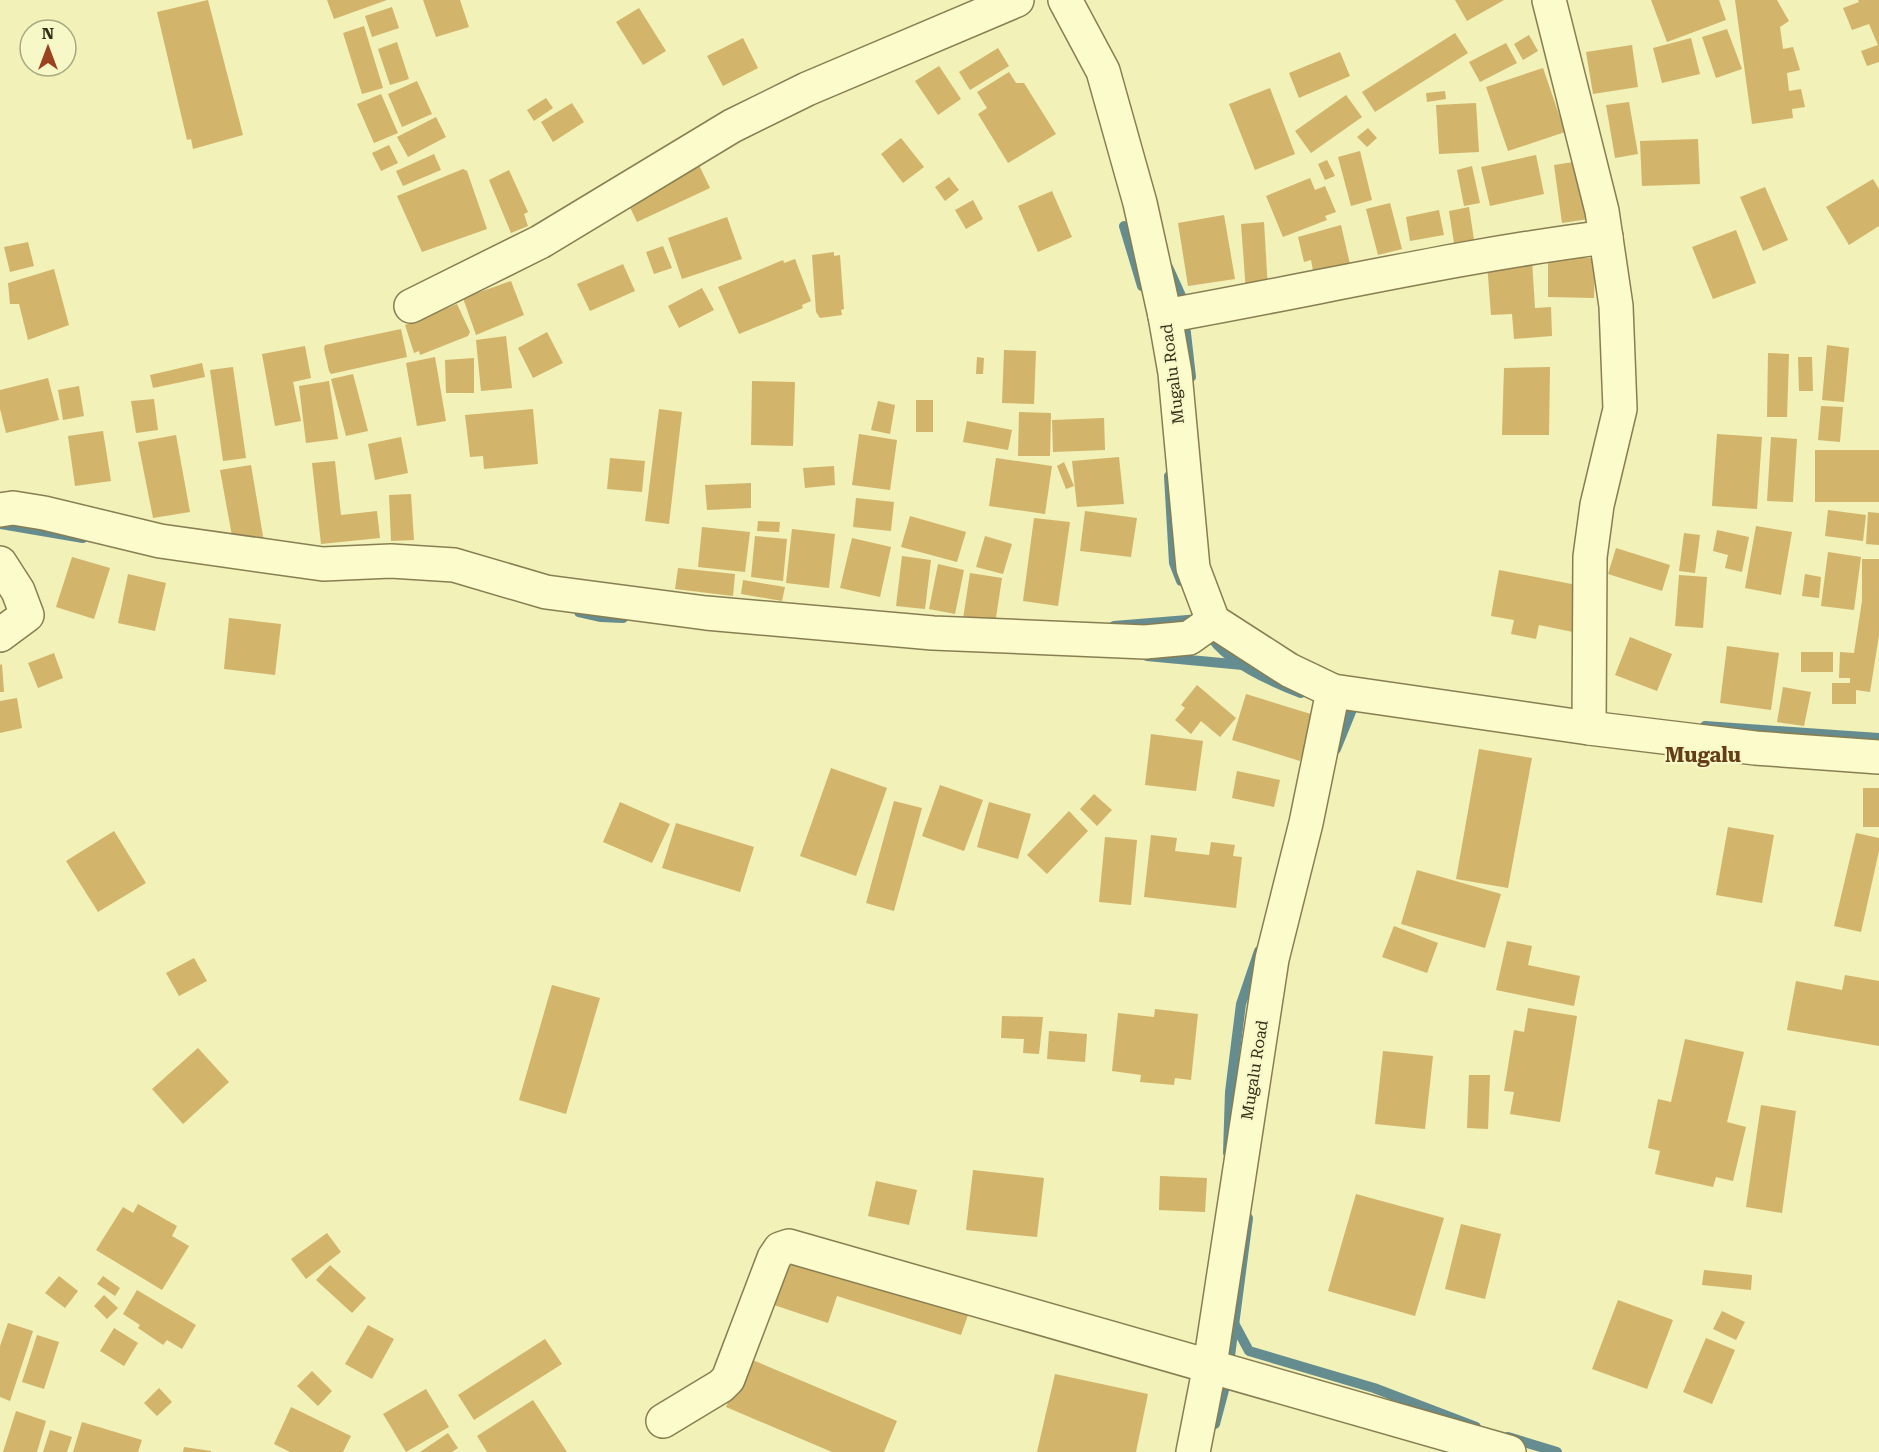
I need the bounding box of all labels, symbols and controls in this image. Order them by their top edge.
north arrow [18,18,78,78]
text: N [42,24,54,43]
street label: Mugalu Road [1157,323,1188,425]
district label: Mugalu [1665,743,1741,767]
street label: Mugalu Road [1237,1019,1272,1121]

